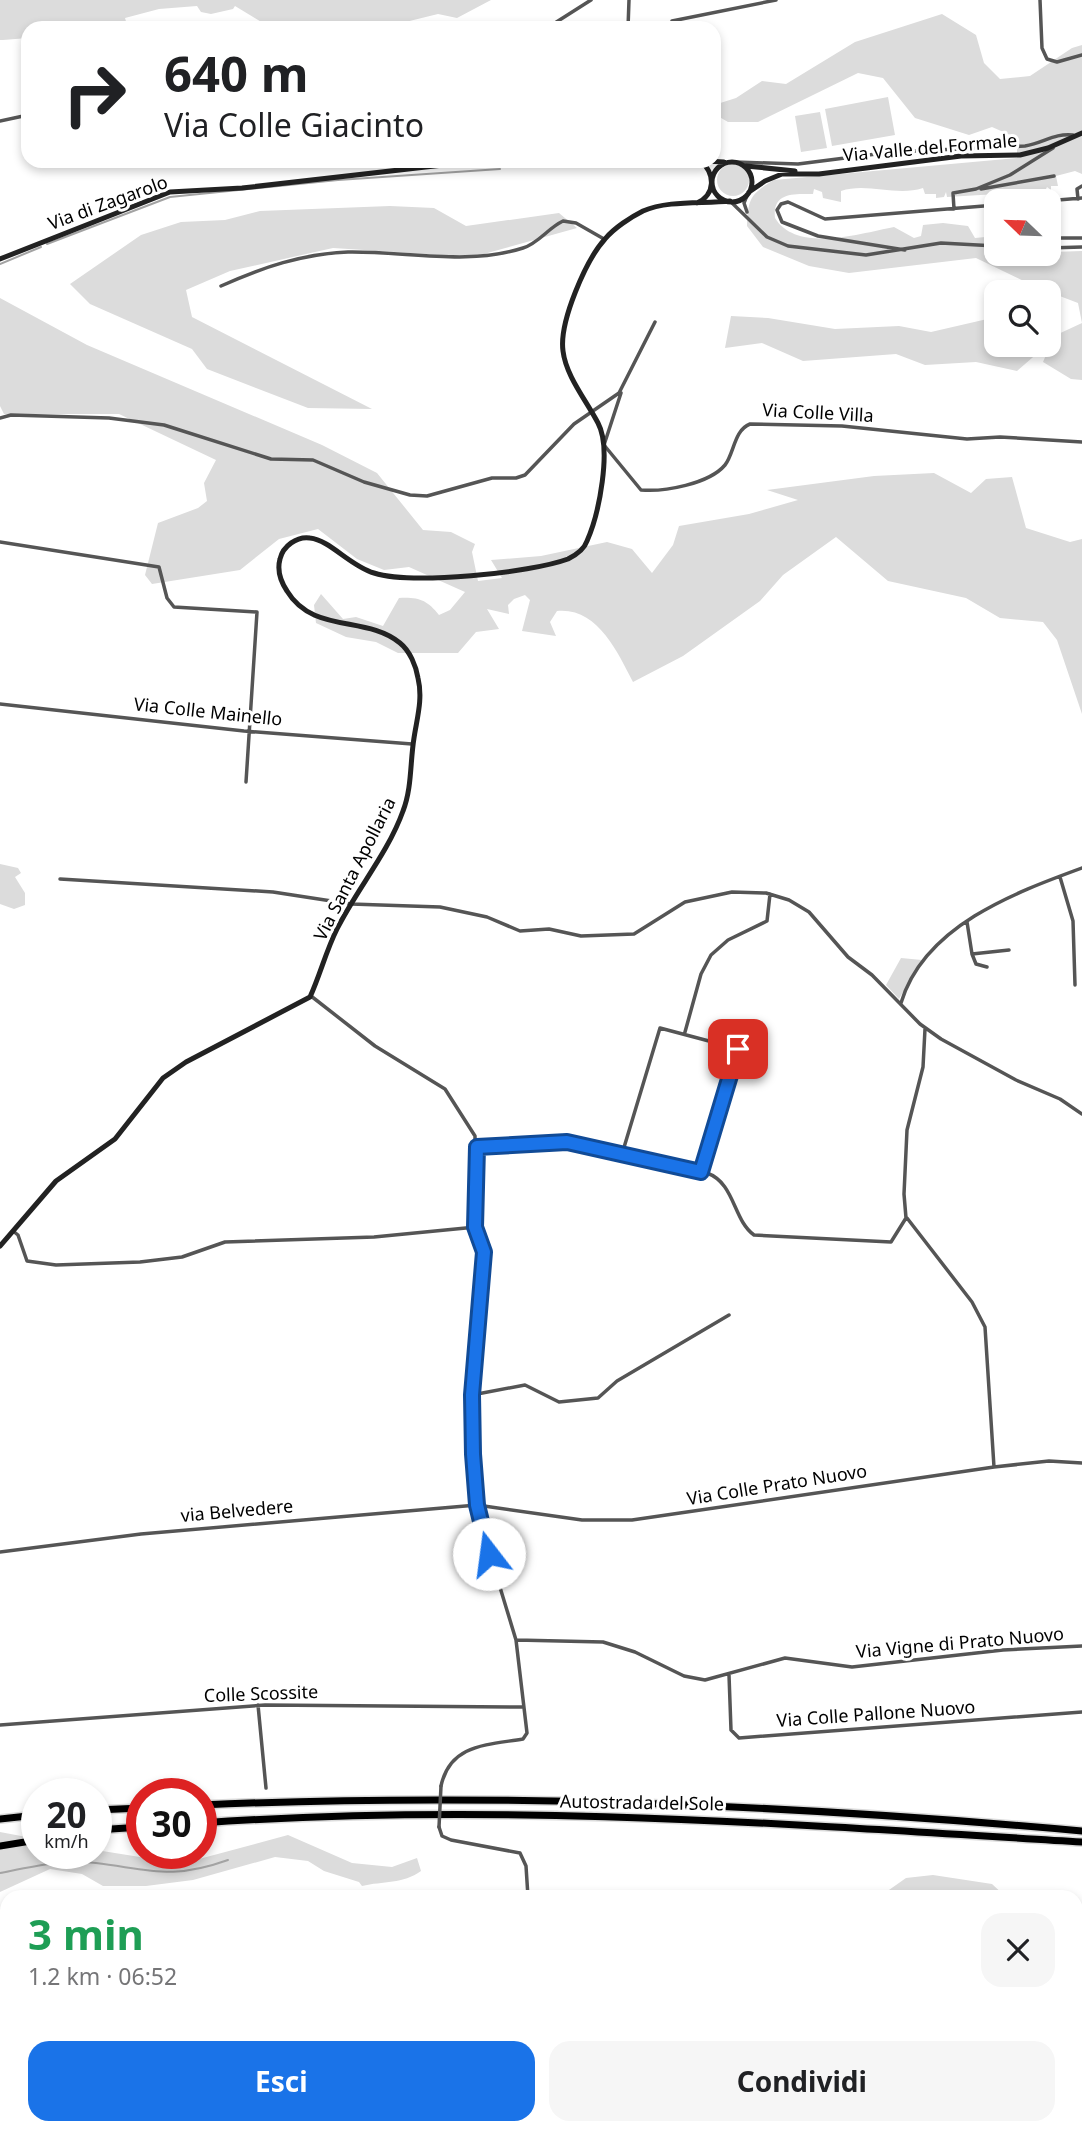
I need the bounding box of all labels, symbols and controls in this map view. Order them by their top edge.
text: 640 m [164,40,309,106]
icon: right [49,49,140,140]
text: Via Colle Giacinto [164,103,424,146]
street label: Via Valle del Formale [842,127,1018,167]
street label: Via di Zagarolo [44,169,171,235]
north arrow [984,189,1060,266]
map controls [984,189,1061,357]
button: search [984,280,1061,357]
street label: Via Colle Villa [762,397,874,427]
street label: Via Colle Mainello [133,691,284,731]
street label: Via Santa Apollaria [308,793,401,944]
pin [708,1019,768,1079]
icon: arrive [719,1030,757,1068]
street label: Via Colle Prato Nuovo [685,1458,869,1510]
street label: via Belvedere [180,1493,294,1527]
position arrow [452,1517,526,1591]
street label: Via Vigne di Prato Nuovo [855,1621,1065,1663]
street label: Colle Scossite [203,1679,319,1707]
street label: Via Colle Pallone Nuovo [776,1694,976,1732]
speed limit sign: 30 [126,1778,217,1869]
street label: Autostrada del Sole [560,1789,724,1815]
text: 20 [46,1791,87,1838]
text: km/h [44,1829,89,1853]
text: 3 min [28,1905,144,1962]
button: close [981,1913,1055,1987]
text: 1.2 km · 06:52 [28,1960,177,1992]
button: Esci [28,2041,535,2121]
button: Condividi [549,2041,1055,2121]

